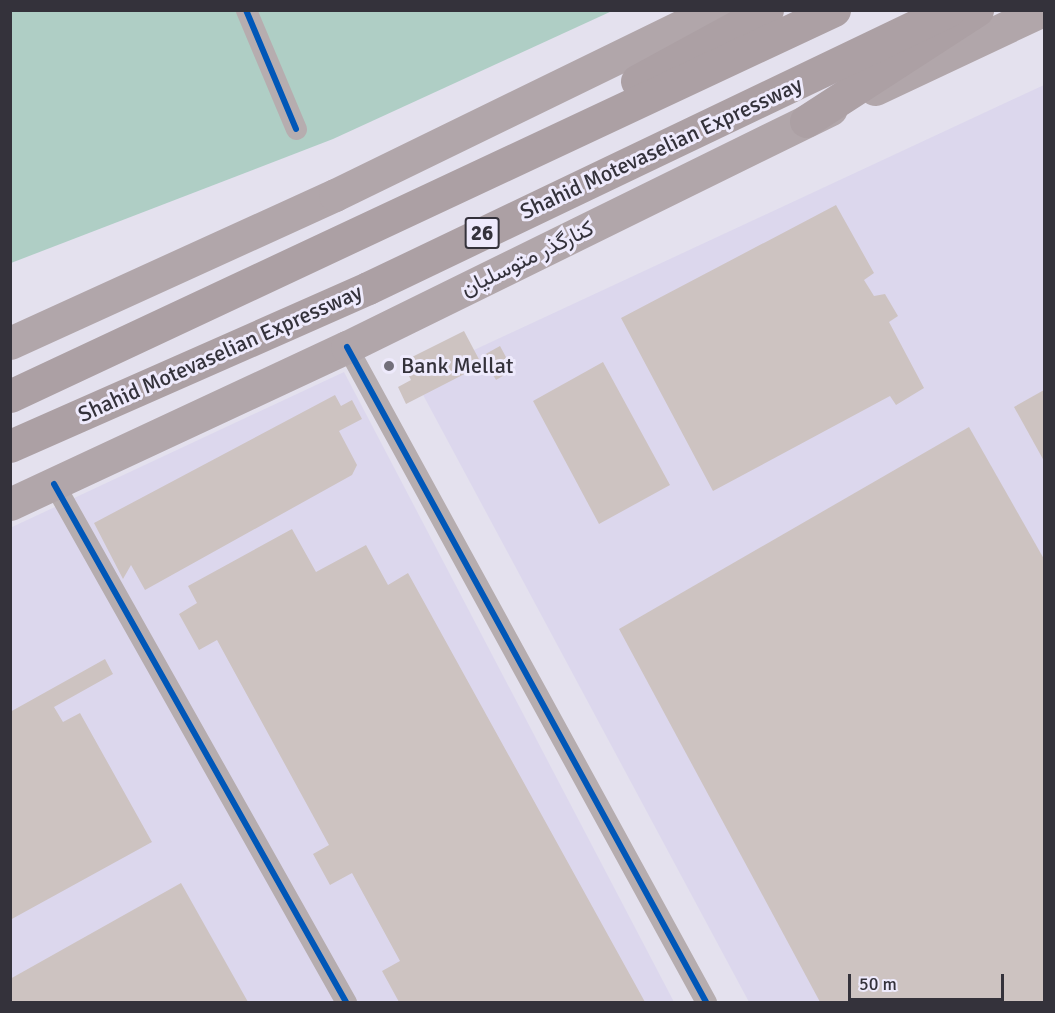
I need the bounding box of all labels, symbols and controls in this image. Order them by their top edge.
street label: Shahid Motevaselian Expressway [516,71,806,225]
street label: کنارگذر متوسلیان [456,214,598,302]
road number: 26 [464,215,500,251]
street label: Shahid Motevaselian Expressway [74,278,366,428]
place label: Bank Mellat [401,353,513,379]
marker: Bank Mellat [382,359,396,373]
scale bar [851,962,1007,1000]
text: 50 m [859,973,897,995]

